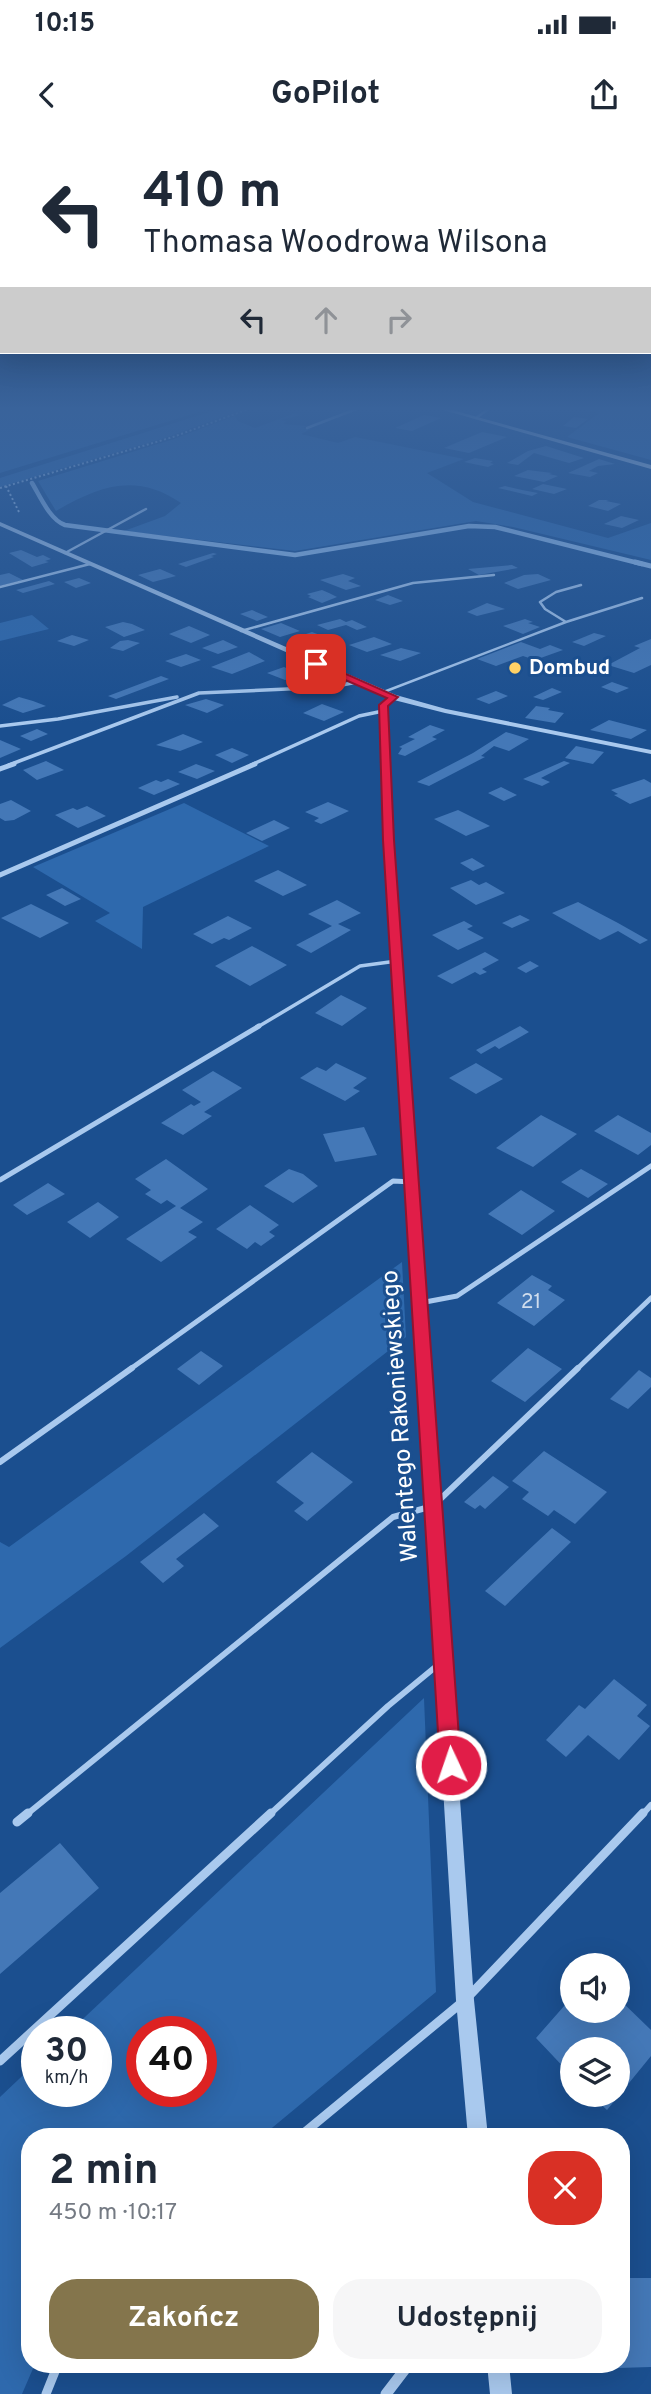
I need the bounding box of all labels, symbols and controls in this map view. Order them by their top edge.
text: 10:15 [35,8,95,41]
text: GoPilot [271,75,380,115]
icon: back [28,76,66,114]
icon: share [585,76,623,114]
text: 410 m [143,163,281,225]
icon: left [28,168,119,259]
text: Thomasa Woodrowa Wilsona [143,224,548,264]
icon: left [234,301,272,339]
icon: ahead [307,301,345,339]
icon: right [380,301,418,339]
pin [286,634,346,694]
icon: arrive [297,645,335,683]
place label: Dombud [529,655,610,682]
marker: Dombud [507,660,523,676]
street label: Walentego Rakoniewskiego [376,1269,426,1563]
house number: 21 [521,1289,541,1316]
position arrow [414,1728,488,1802]
map controls [560,1953,630,2107]
button: sound [560,1953,630,2023]
speed limit sign: 40 [126,2016,217,2107]
text: 30 [45,2030,88,2074]
button: layers [560,2037,630,2107]
text: km/h [45,2067,88,2090]
text: 2 min [49,2146,159,2199]
button: close [528,2151,602,2225]
text: 450 m · 10:17 [49,2199,177,2228]
button: Zakończ [49,2279,319,2359]
button: Udostępnij [333,2279,602,2359]

